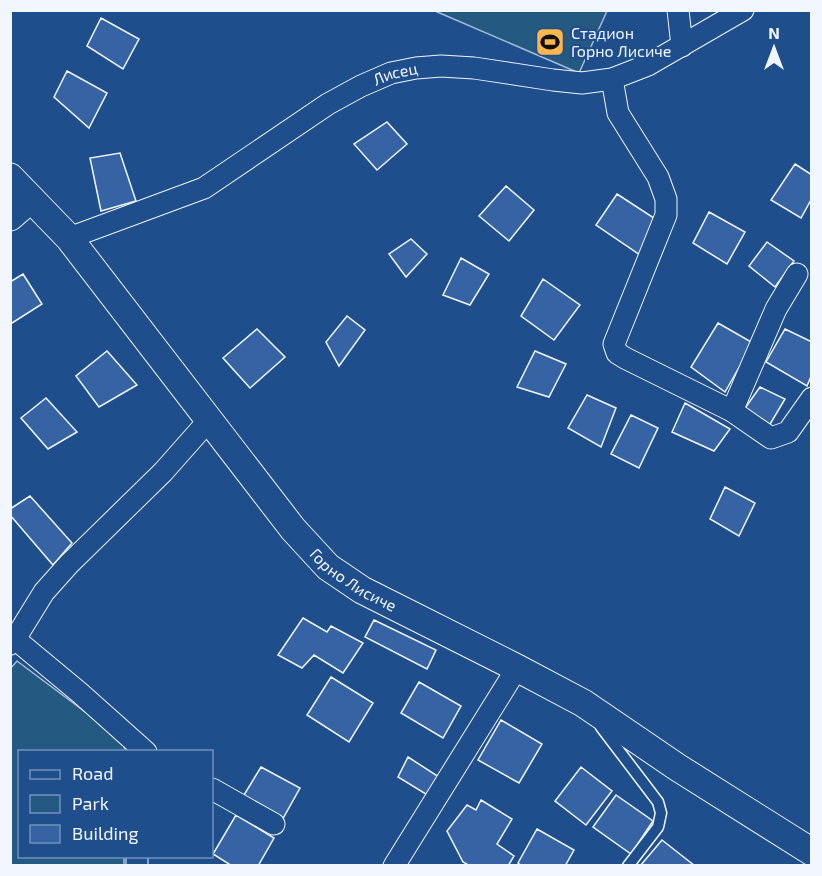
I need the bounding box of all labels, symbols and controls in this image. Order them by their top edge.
north arrow [744,18,804,78]
place label: Стадион Горно Лисиче [571,23,671,60]
text: N [768,23,780,42]
sports icon: Стадион Горно Лисиче [534,26,566,58]
street label: Лисец [370,58,419,89]
street label: Горно Лисиче [306,544,400,615]
legend [18,750,213,858]
text: Road [72,762,113,784]
text: Park [72,792,109,814]
text: Building [72,822,139,844]

